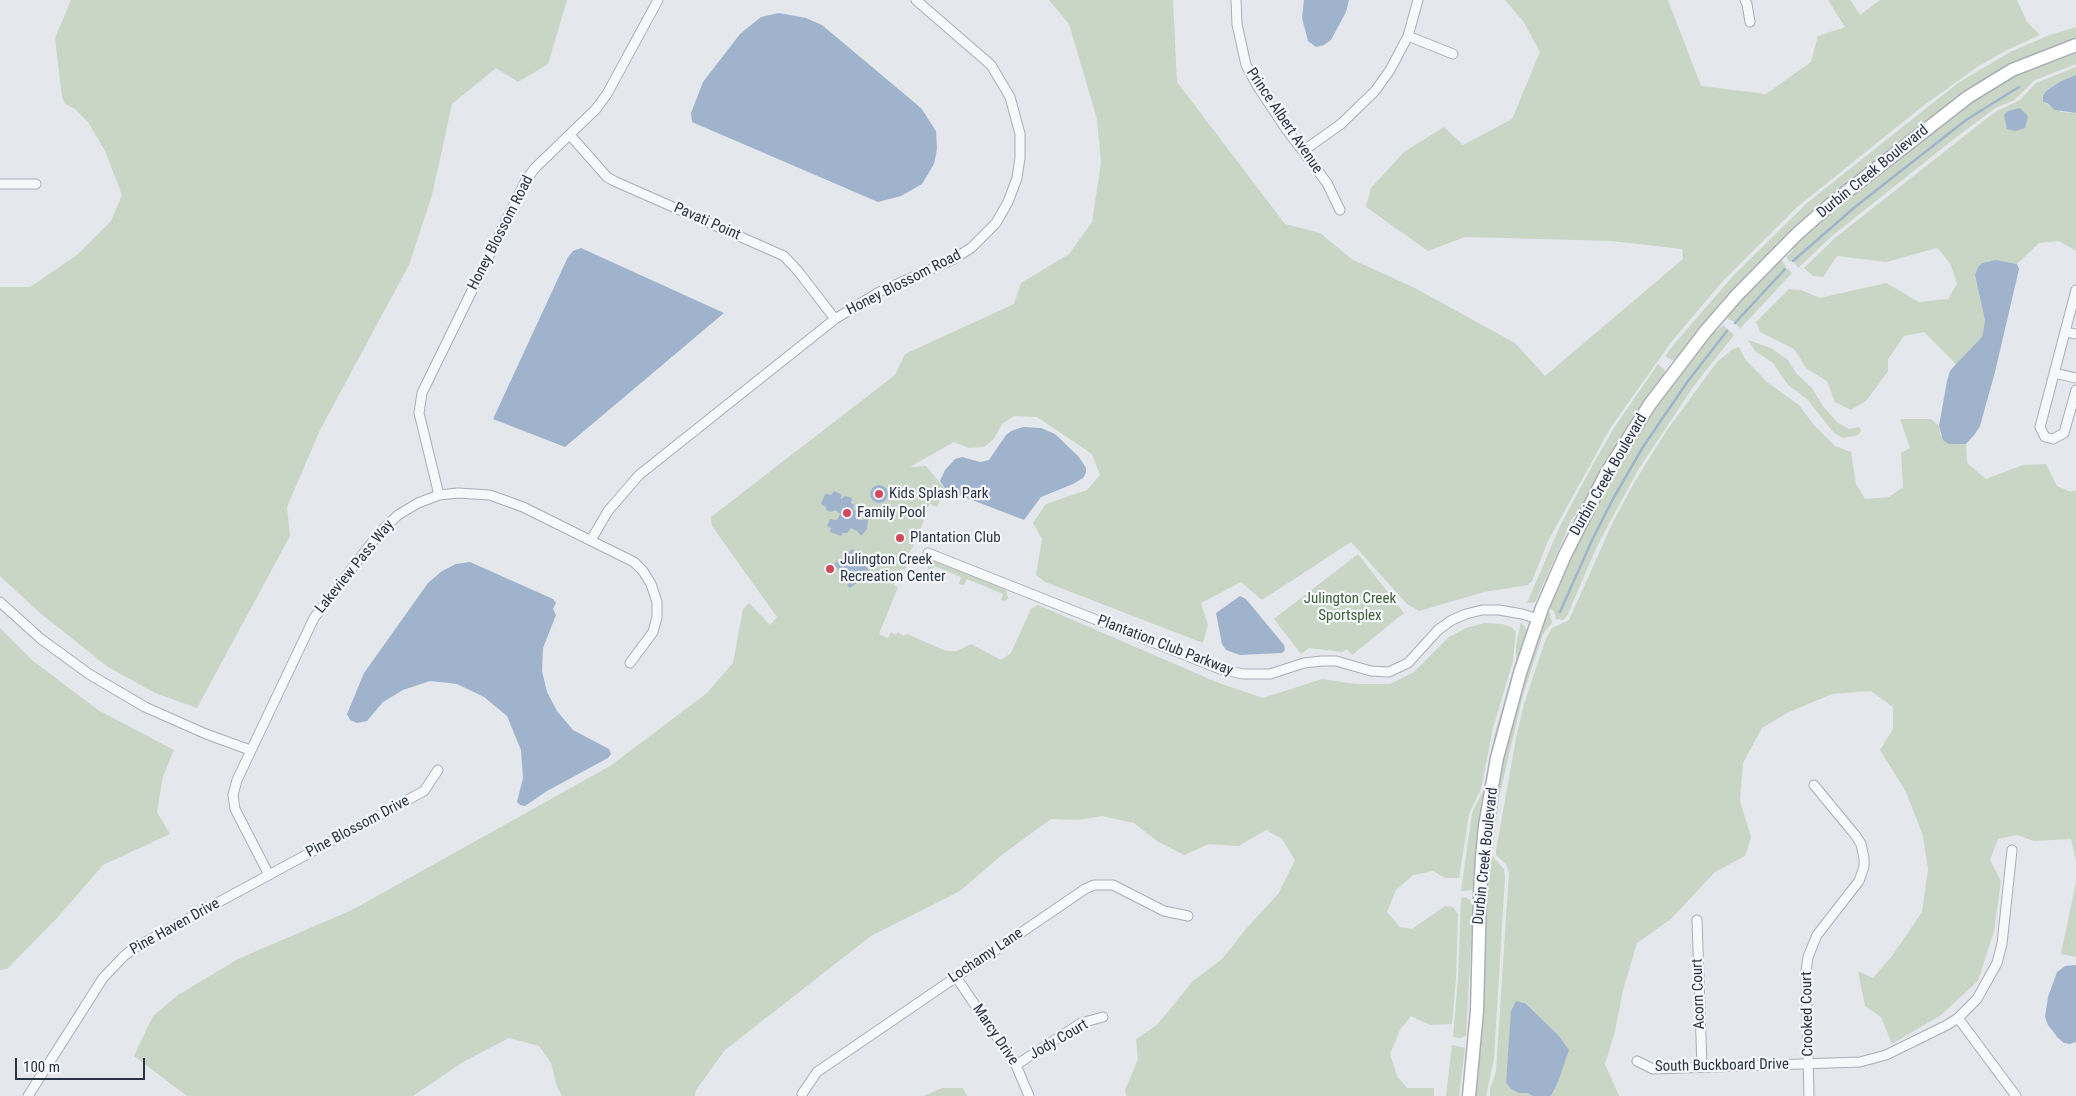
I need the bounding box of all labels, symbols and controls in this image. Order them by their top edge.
street label: Prince Albert Avenue [1242,65,1326,177]
street label: Durbin Creek Boulevard [1814,122,1932,222]
street label: Honey Blossom Road [464,173,538,293]
street label: Pavati Point [671,199,743,245]
street label: Honey Blossom Road [844,246,964,320]
street label: Durbin Creek Boulevard [1567,411,1651,539]
place label: Kids Splash Park [889,485,988,503]
marker: Kids Splash Park [873,488,885,500]
place label: Family Pool [857,504,926,522]
marker: Family Pool [841,507,853,519]
street label: Lakeview Pass Way [312,517,398,617]
place label: Plantation Club [910,529,1001,547]
marker: Plantation Club [894,532,906,544]
place label: Julington Creek Recreation Center [840,551,946,586]
marker: Julington Creek Recreation Center [824,563,836,575]
park label: Julington Creek Sportsplex [1304,590,1396,625]
street label: Plantation Club Parkway [1095,612,1235,680]
street label: Durbin Creek Boulevard [1470,787,1502,925]
street label: Pine Blossom Drive [303,792,413,862]
street label: Pine Haven Drive [127,895,223,959]
street label: Lochamy Lane [945,925,1027,987]
street label: Acorn Court [1689,958,1709,1030]
street label: Crooked Court [1798,971,1818,1057]
street label: Marcy Drive [968,1001,1022,1069]
street label: Jody Court [1027,1016,1091,1064]
scale bar [18,1048,148,1080]
street label: South Buckboard Drive [1655,1056,1789,1076]
text: 100 m [23,1058,60,1076]

